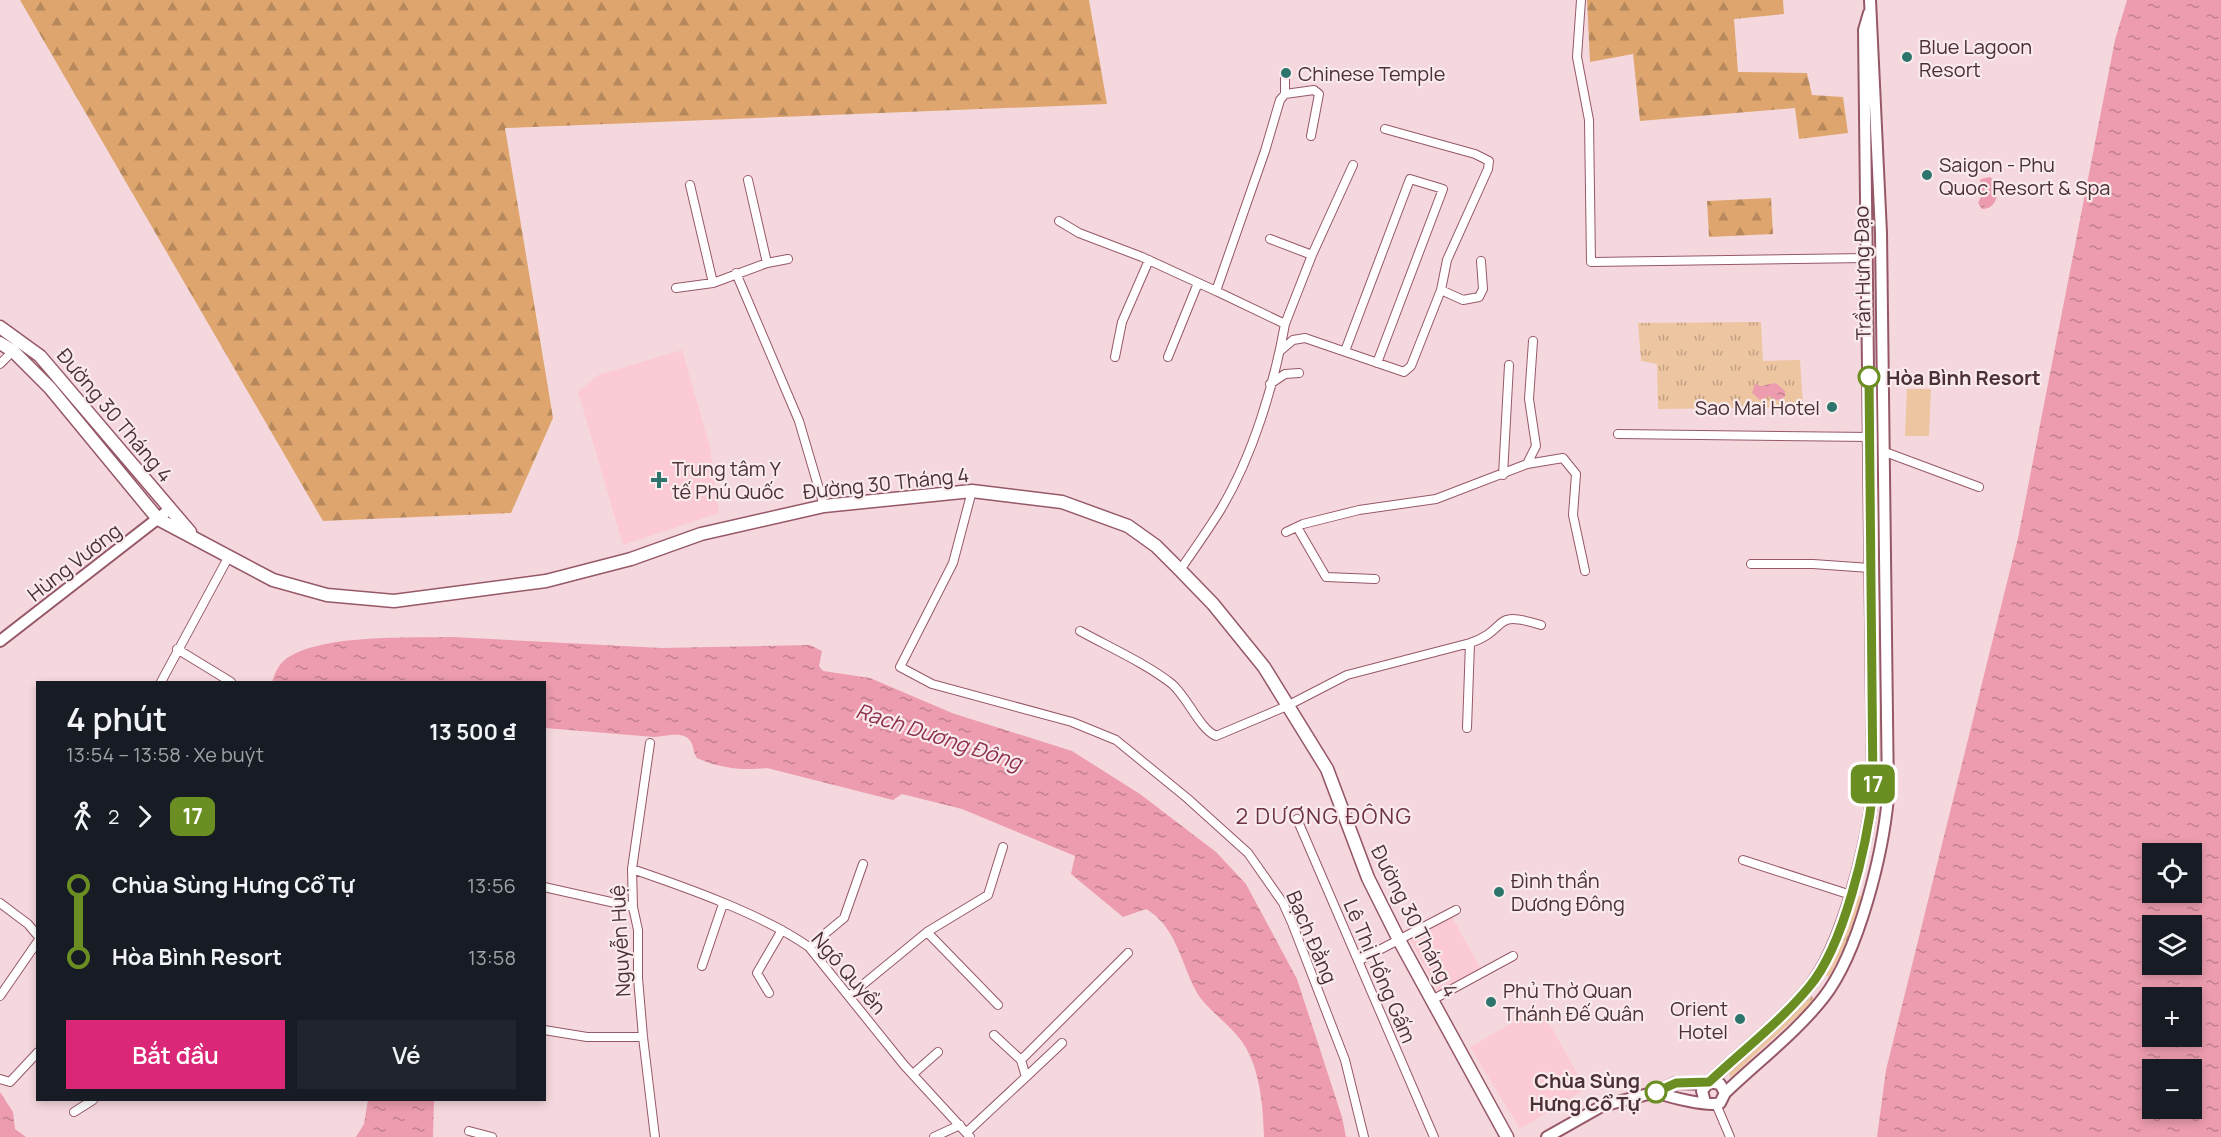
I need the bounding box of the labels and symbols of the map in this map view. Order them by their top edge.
place label: Blue Lagoon Resort [1919,33,2032,83]
marker: Blue Lagoon Resort [1900,50,1914,64]
place label: Chinese Temple [1298,60,1445,87]
marker: Chinese Temple [1279,66,1293,80]
place label: Saigon - Phu Quoc Resort & Spa [1939,151,2110,201]
marker: Saigon - Phu Quoc Resort & Spa [1920,168,1934,182]
street label: Trần Hưng Đạo [1847,205,1877,340]
street label: Đường 30 Tháng 4 [51,342,179,488]
place label: Hòa Bình Resort [1886,364,2041,391]
marker: Hòa Bình Resort [1858,366,1880,388]
place label: Sao Mai Hotel [1695,394,1820,421]
marker: Sao Mai Hotel [1825,400,1839,414]
place label: Trung tâm Y tế Phú Quốc [672,455,784,505]
street label: Đường 30 Tháng 4 [802,461,970,505]
marker: Trung tâm Y tế Phú Quốc [650,471,668,489]
street label: Hùng Vương [21,517,127,607]
water label: Rạch Dương Đông [853,696,1027,776]
line badge: 17 [1846,764,1900,804]
district label: 2 DƯƠNG ĐÔNG [1235,801,1413,831]
street label: Đường 30 Tháng 4 [1365,841,1465,1001]
place label: Đình thần Dương Đông [1511,867,1625,917]
street label: Nguyễn Huệ [604,884,636,998]
marker: Đình thần Dương Đông [1492,885,1506,899]
street label: Bạch Đằng [1280,886,1344,988]
street label: Lê Thị Hồng Gấm [1338,895,1422,1047]
street label: Ngô Quyền [806,926,892,1020]
place label: Phủ Thờ Quan Thánh Đế Quân [1503,977,1644,1027]
marker: Phủ Thờ Quan Thánh Đế Quân [1484,995,1498,1009]
place label: Orient Hotel [1670,995,1728,1045]
marker: Orient Hotel [1733,1012,1747,1026]
place label: Chùa Sùng Hưng Cổ Tự [1529,1067,1641,1117]
marker: Chùa Sùng Hưng Cổ Tự [1645,1081,1667,1103]

